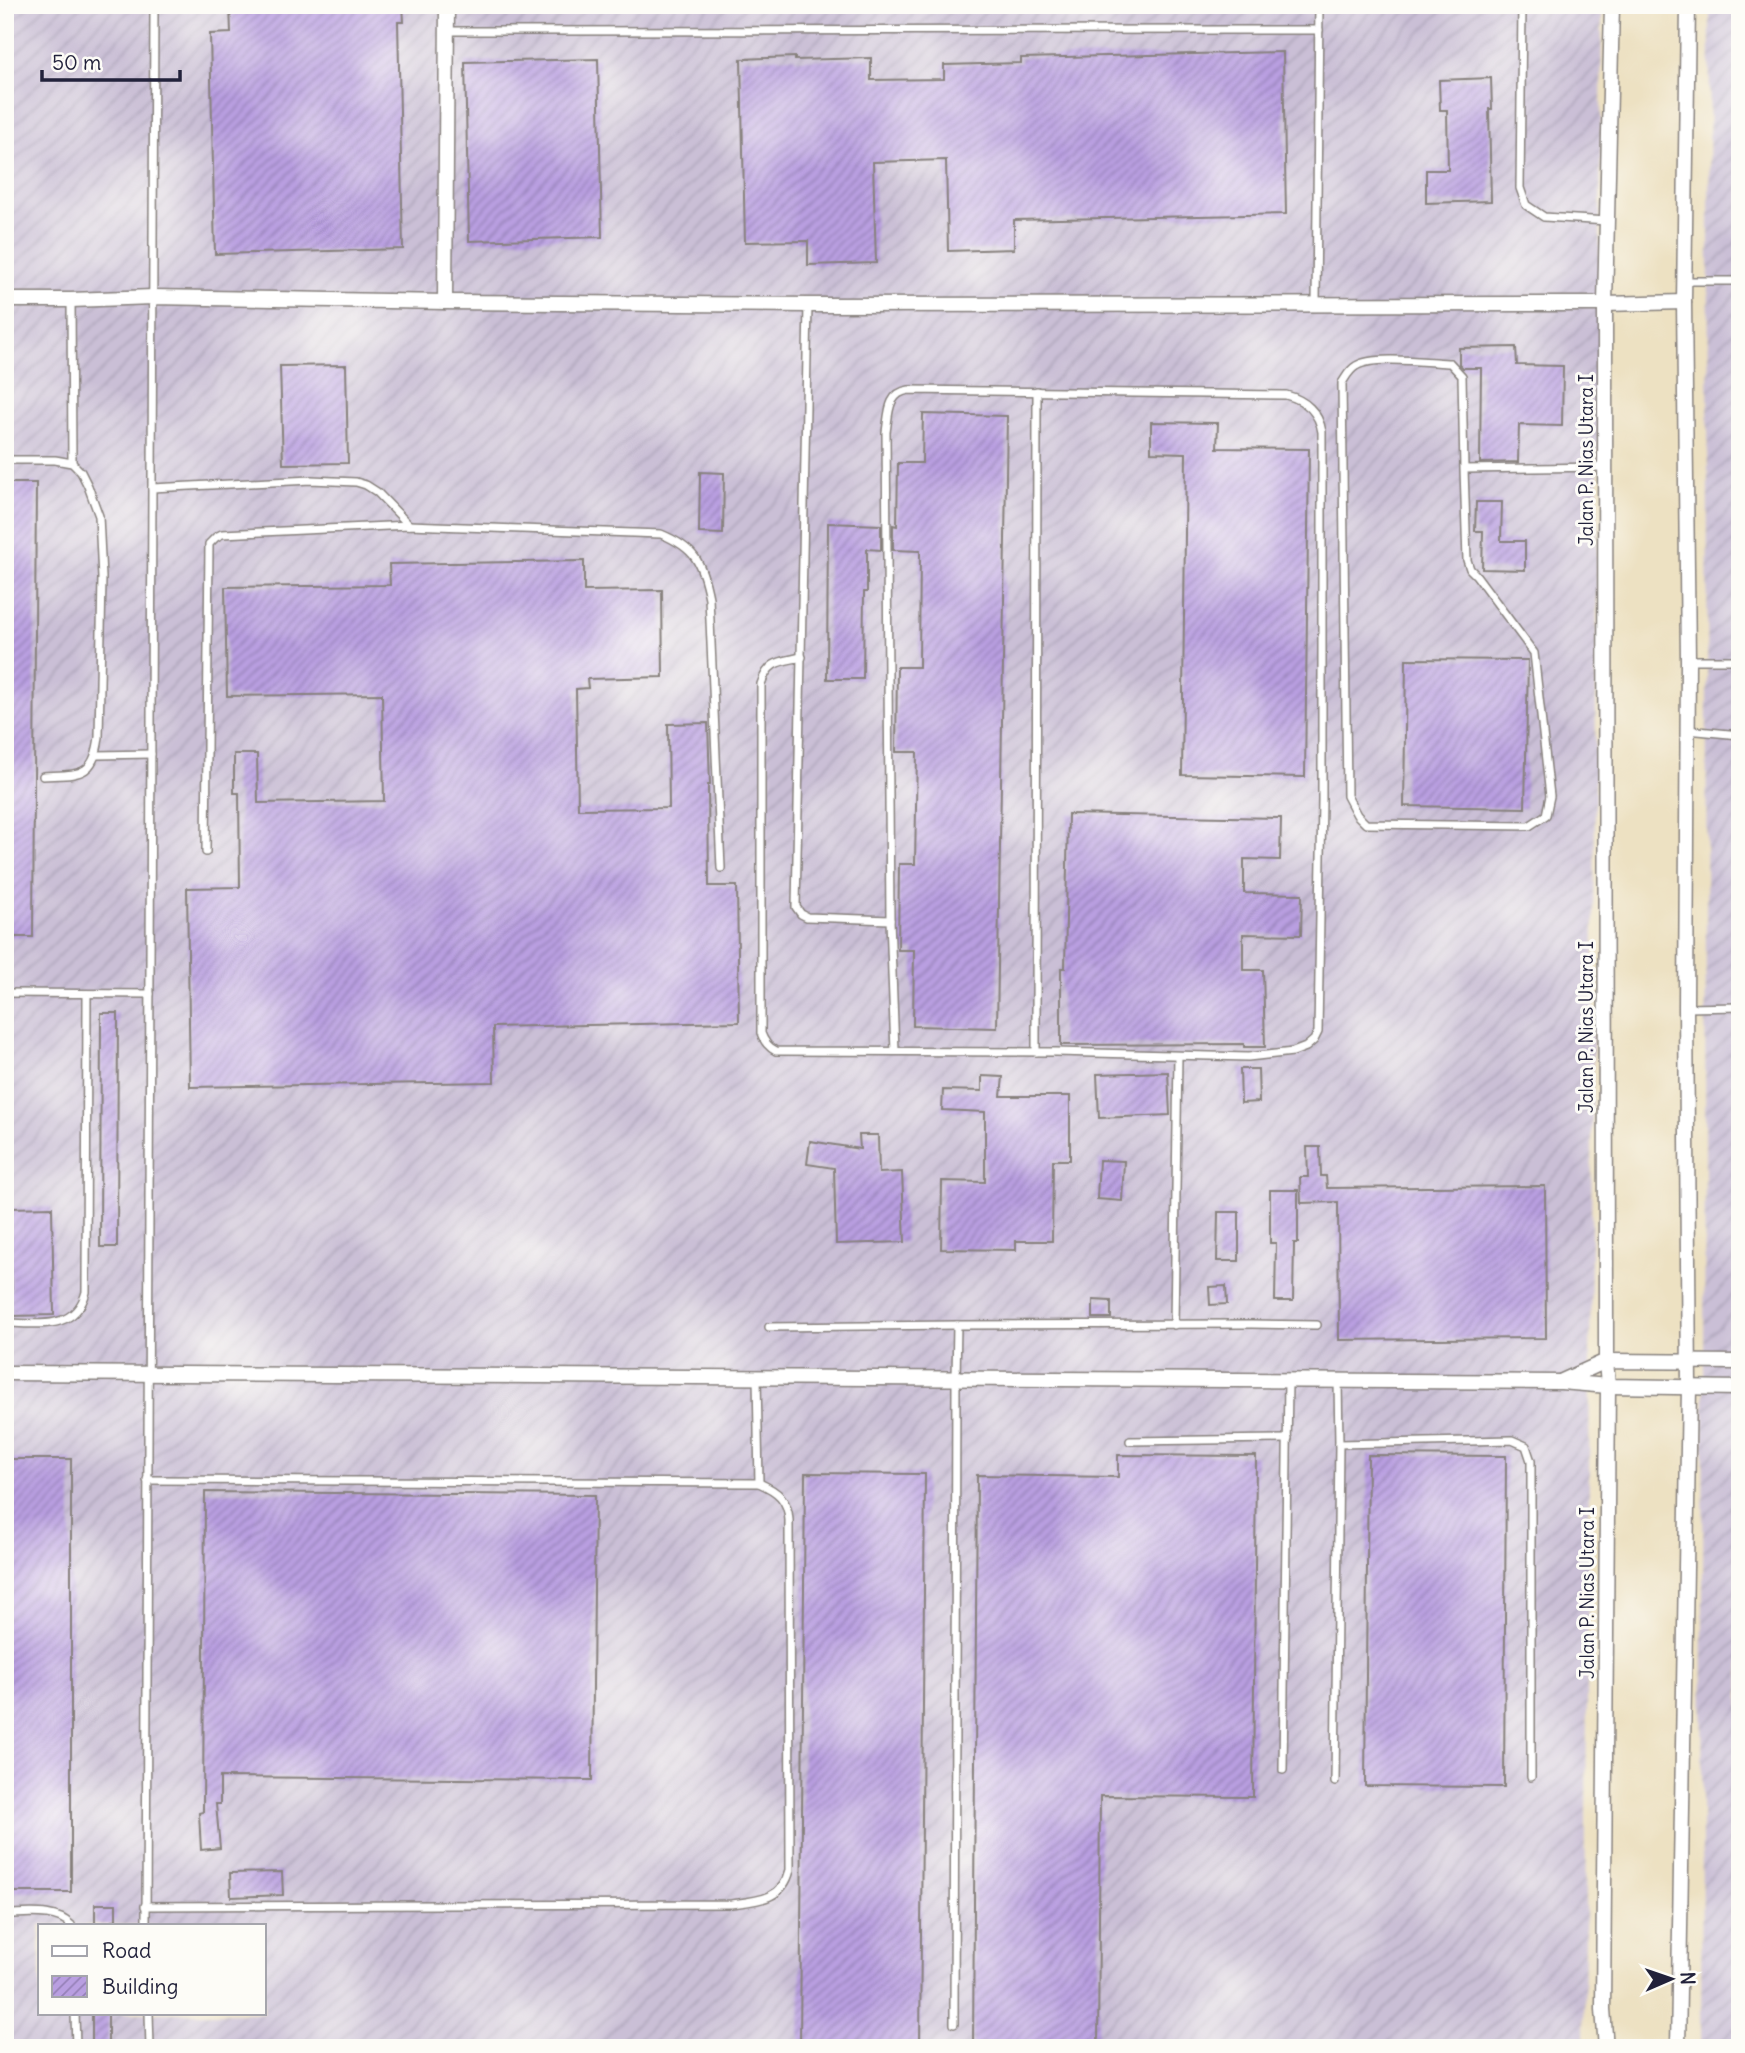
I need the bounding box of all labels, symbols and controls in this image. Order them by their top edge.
scale bar [42,38,180,82]
text: 50 m [52,49,101,76]
street label: Jalan P. Nias Utara I [1574,374,1598,546]
street label: Jalan P. Nias Utara I [1574,941,1598,1113]
street label: Jalan P. Nias Utara I [1575,1507,1599,1679]
legend [38,1924,266,2014]
text: Road [102,1937,151,1964]
north arrow [1636,1944,1706,2014]
text: N [1676,1971,1700,1985]
text: Building [102,1973,178,2000]

